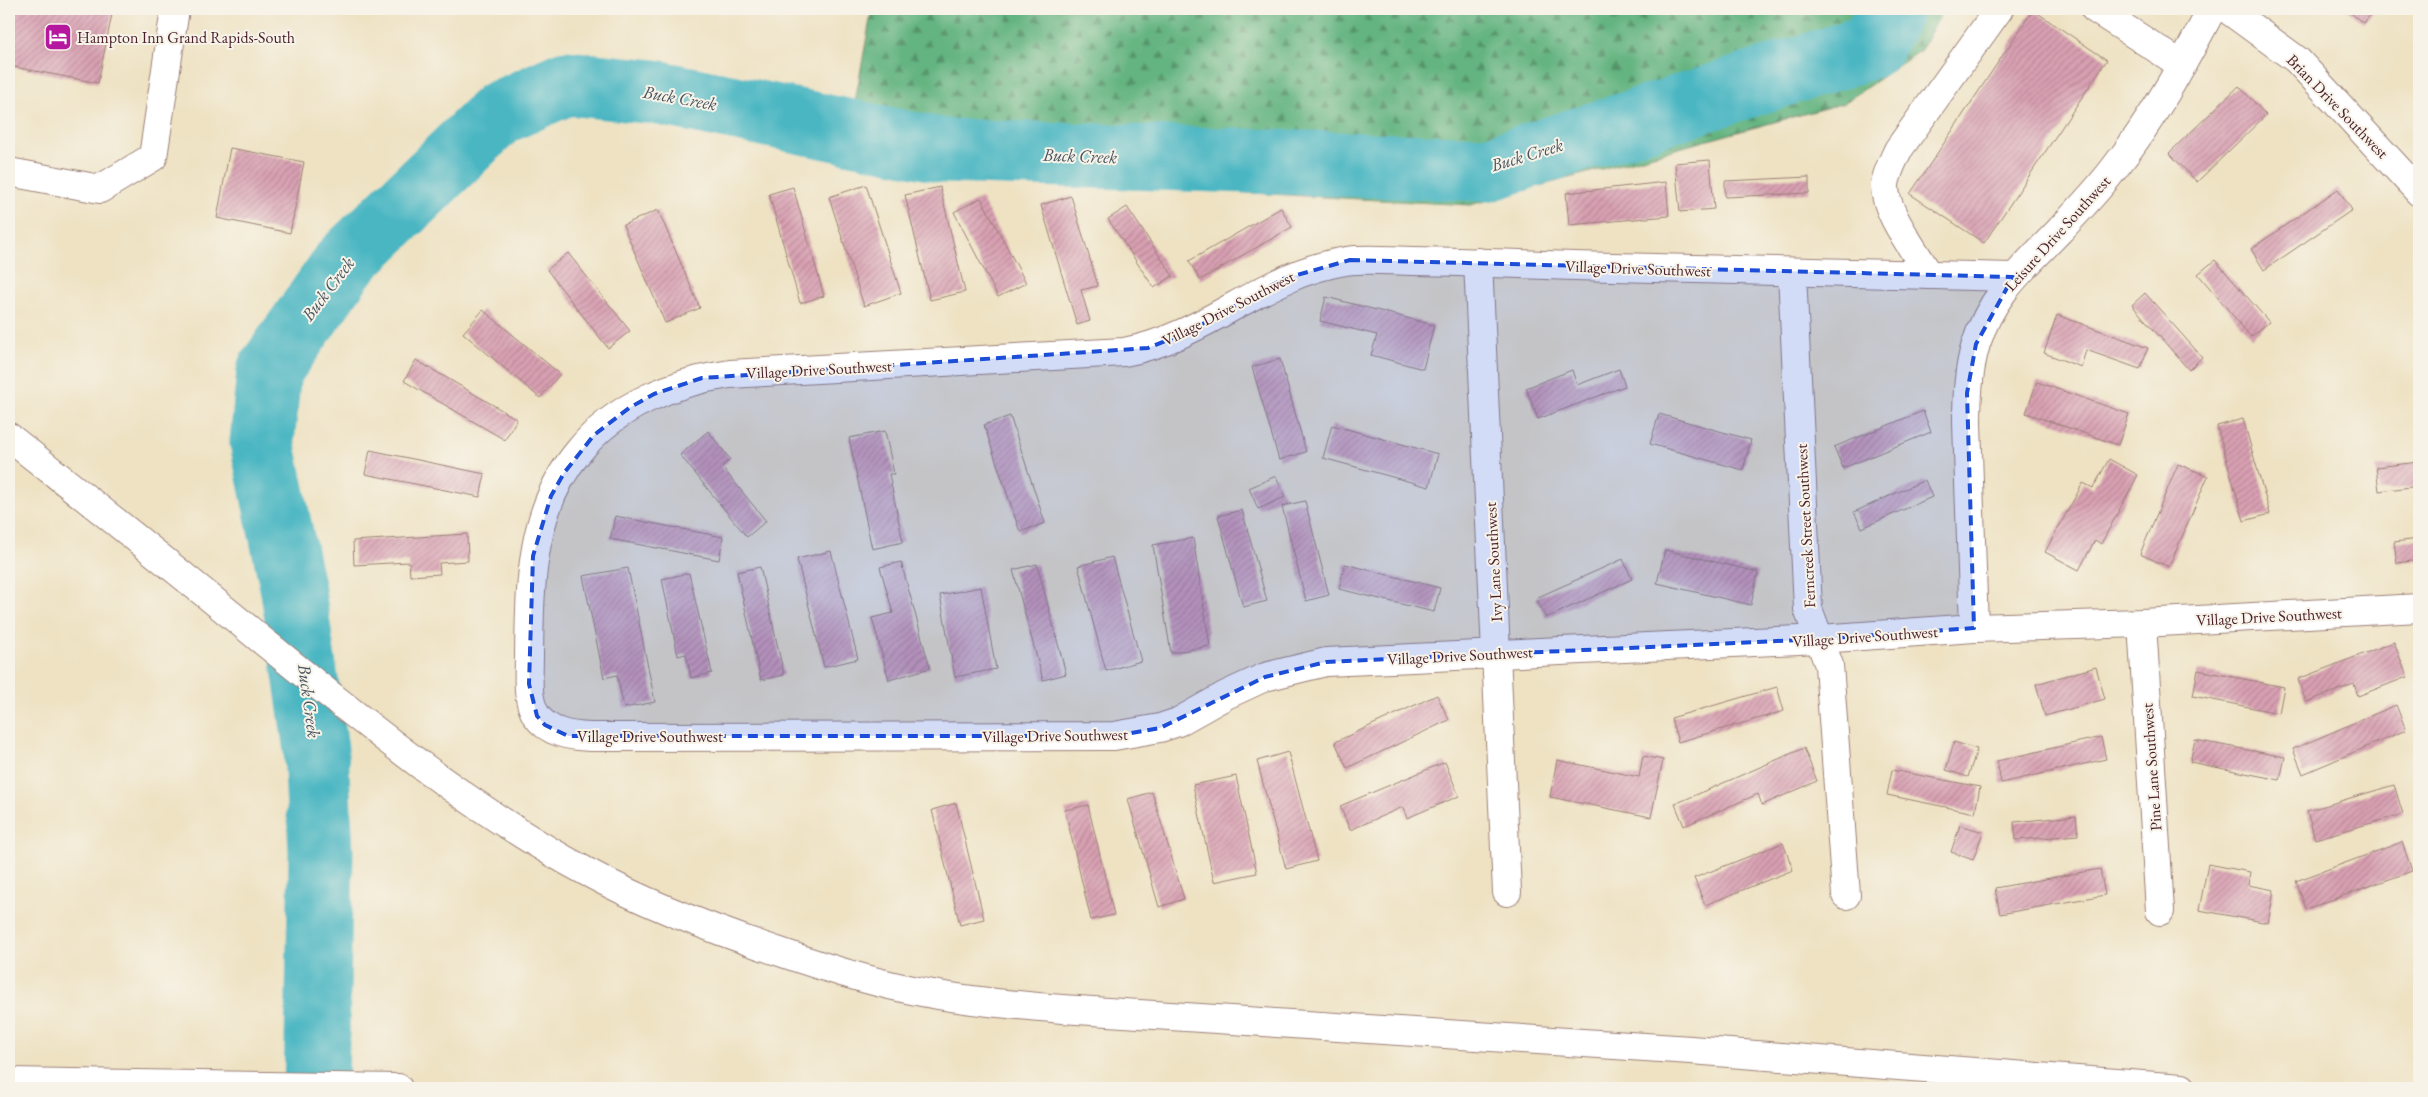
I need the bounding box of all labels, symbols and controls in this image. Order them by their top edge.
hotel icon: Hampton Inn Grand Rapids-South [43,22,73,52]
place label: Hampton Inn Grand Rapids-South [77,27,295,48]
street label: Brian Drive Southwest [2282,50,2393,163]
water label: Buck Creek [640,80,719,115]
water label: Buck Creek [1487,133,1566,177]
water label: Buck Creek [1041,143,1118,168]
street label: Leisure Drive Southwest [2000,171,2115,296]
water label: Buck Creek [295,252,359,326]
street label: Village Drive Southwest [1565,255,1711,282]
street label: Village Drive Southwest [1158,266,1298,351]
street label: Village Drive Southwest [746,355,892,384]
street label: Ferncreek Street Southwest [1791,443,1820,609]
street label: Ivy Lane Southwest [1480,502,1507,622]
street label: Village Drive Southwest [2196,602,2342,631]
street label: Village Drive Southwest [1792,621,1939,652]
street label: Village Drive Southwest [1387,641,1533,670]
water label: Buck Creek [293,662,326,739]
street label: Pine Lane Southwest [2137,702,2166,831]
street label: Village Drive Southwest [982,724,1128,747]
street label: Village Drive Southwest [577,726,723,747]

